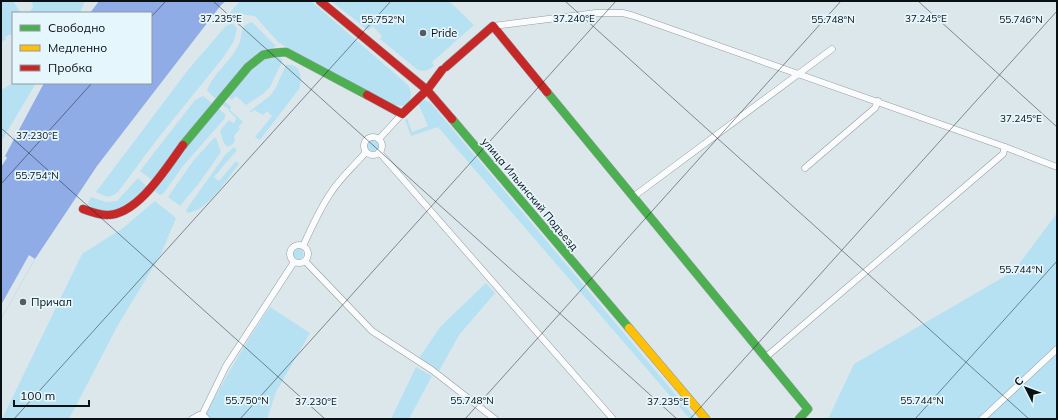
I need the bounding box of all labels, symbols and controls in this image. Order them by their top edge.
legend [12,12,152,84]
text: 37.235°E [200,12,242,25]
text: 37.240°E [553,12,595,25]
text: 37.245°E [905,12,947,25]
text: 55.752°N [361,13,405,26]
text: 55.748°N [811,13,855,26]
text: 55.746°N [999,13,1043,26]
text: Свободно [48,20,105,35]
place label: Pride [431,26,457,40]
marker: Pride [418,28,428,38]
text: Медленно [48,40,107,55]
text: Пробка [48,60,92,75]
text: 37.245°E [1000,112,1042,125]
text: 37.230°E [16,129,58,142]
street label: улица Ильинский Подъезд [479,135,582,254]
text: 55.754°N [15,169,59,182]
text: 55.744°N [999,263,1043,276]
place label: Причал [31,295,72,309]
marker: Причал [18,297,28,307]
north arrow [1006,368,1046,408]
text: С [1011,373,1027,389]
scale bar [14,382,89,408]
text: 100 m [20,388,55,403]
text: 55.750°N [225,394,269,407]
text: 55.748°N [450,394,494,407]
text: 55.744°N [900,394,944,407]
text: 37.230°E [295,395,337,408]
text: 37.235°E [647,395,689,408]

